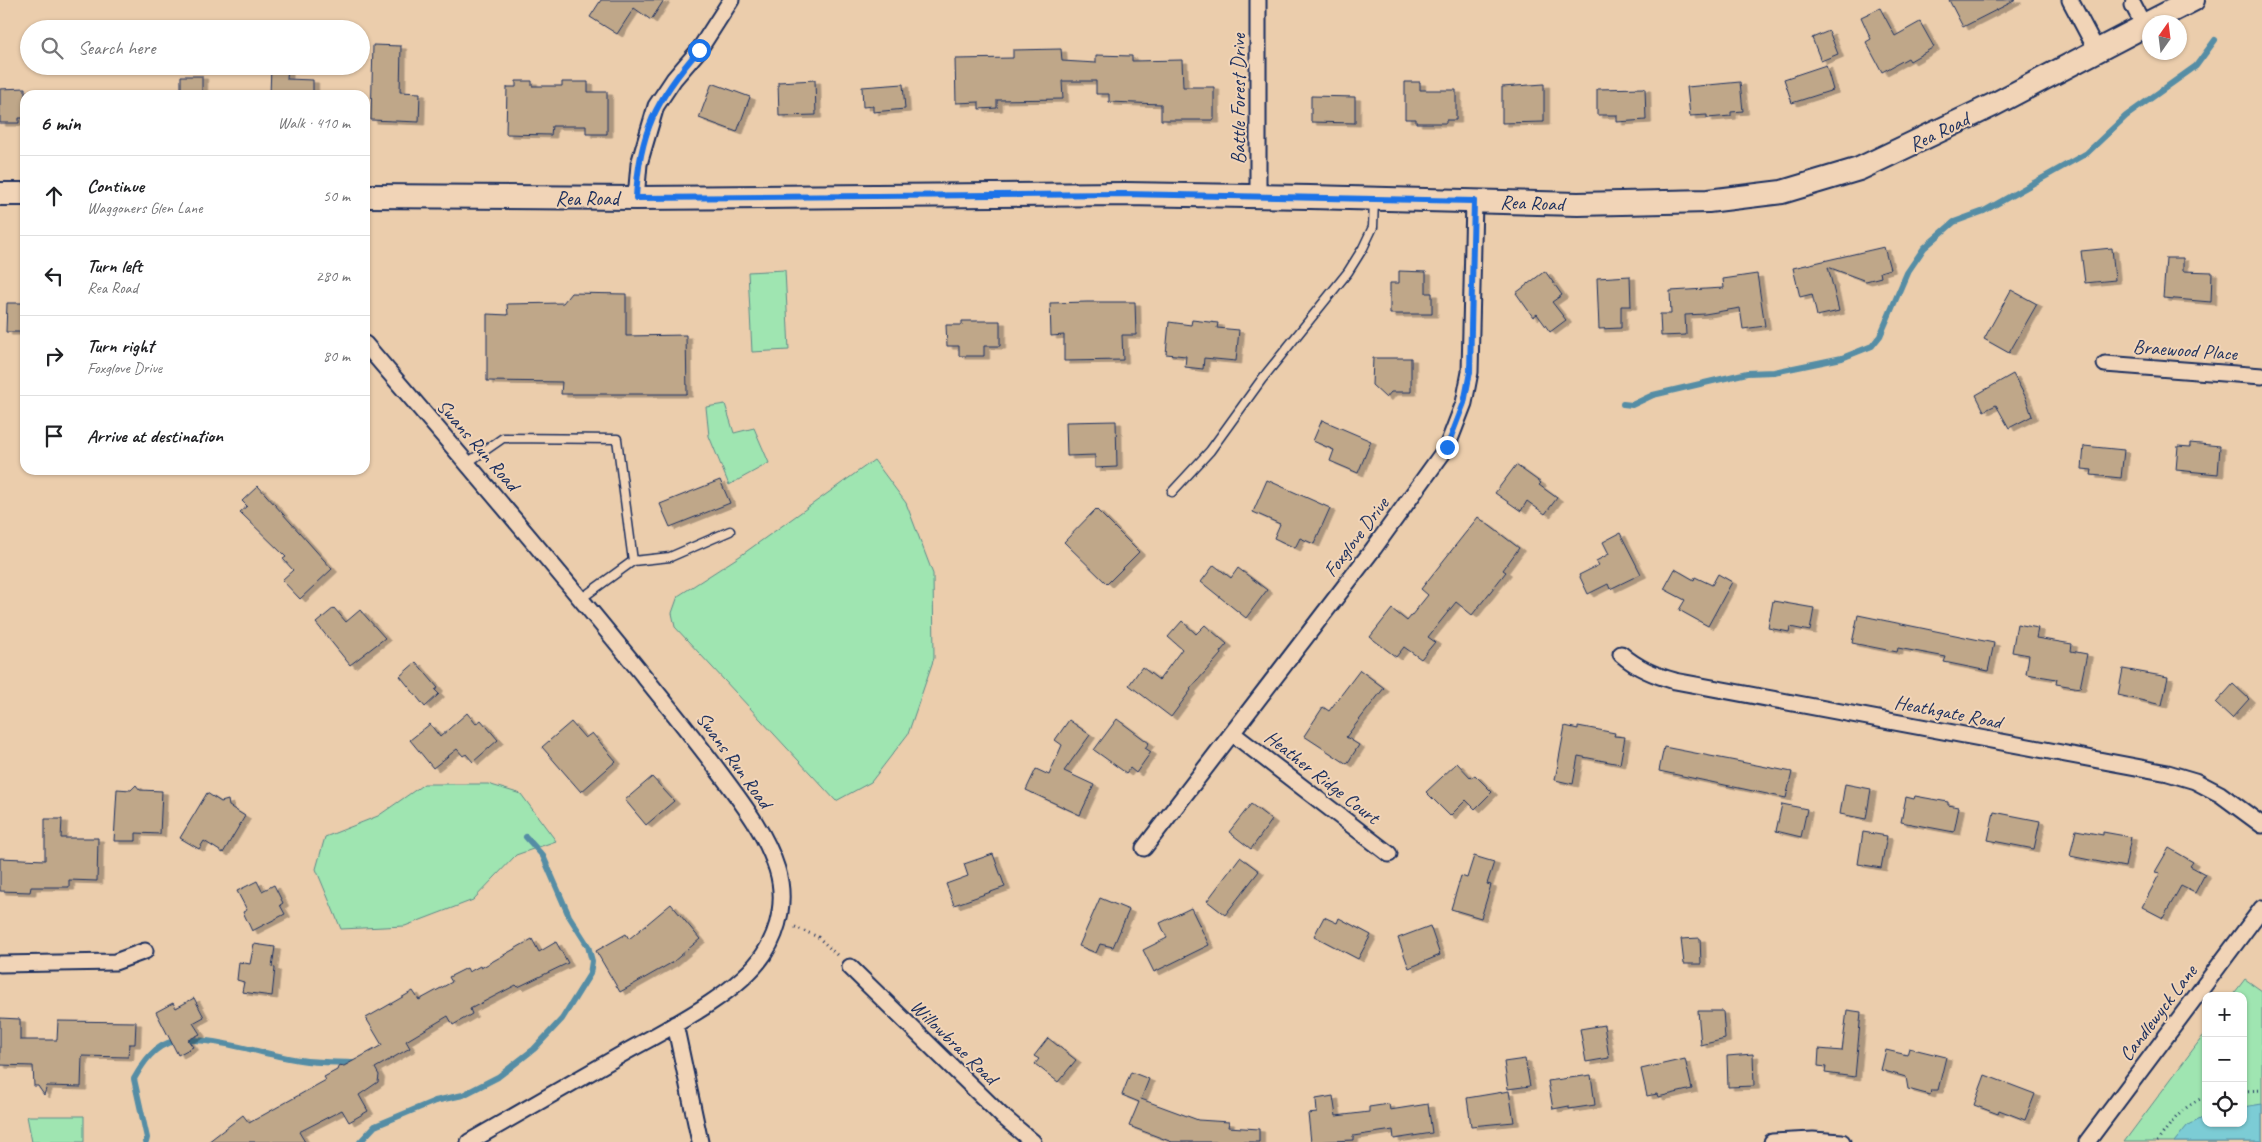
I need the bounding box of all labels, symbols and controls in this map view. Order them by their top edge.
north arrow [2142,15,2187,60]
search box [20,20,370,75]
street label: Battle Forest Drive [1226,32,1251,164]
icon: search [38,34,66,62]
text: Search here [78,36,155,60]
route start [688,39,711,62]
street label: Rea Road [1905,105,1976,157]
text: 6 min [40,110,81,136]
text: Walk · 410 m [278,113,350,133]
text: Continue [87,174,144,198]
icon: ahead [40,182,68,210]
text: 50 m [323,186,350,206]
street label: Rea Road [555,186,622,211]
street label: Rea Road [1500,189,1567,217]
text: Waggoners Glen Lane [87,198,202,218]
text: Turn left [87,254,142,278]
icon: left [40,262,68,290]
text: 280 m [316,266,350,286]
text: Rea Road [87,278,138,298]
text: Turn right [87,334,154,358]
street label: Braewood Place [2132,334,2239,366]
icon: right [40,342,68,370]
text: 80 m [323,346,350,366]
text: Foxglove Drive [87,358,162,378]
street label: Swans Run Road [431,394,527,498]
icon: arrive [40,422,68,450]
text: Arrive at destination [87,424,223,448]
route end [1436,436,1459,459]
street label: Foxglove Drive [1318,491,1395,582]
street label: Heathgate Road [1892,689,2007,735]
street label: Swans Run Road [691,707,779,816]
street label: Heather Ridge Court [1260,724,1386,831]
street label: Candlewyck Lane [2114,959,2203,1066]
map controls [2202,992,2247,1127]
button: + [2202,992,2247,1037]
street label: Willowbrae Road [905,994,1005,1092]
button: − [2202,1037,2247,1082]
button: locate [2202,1082,2247,1127]

